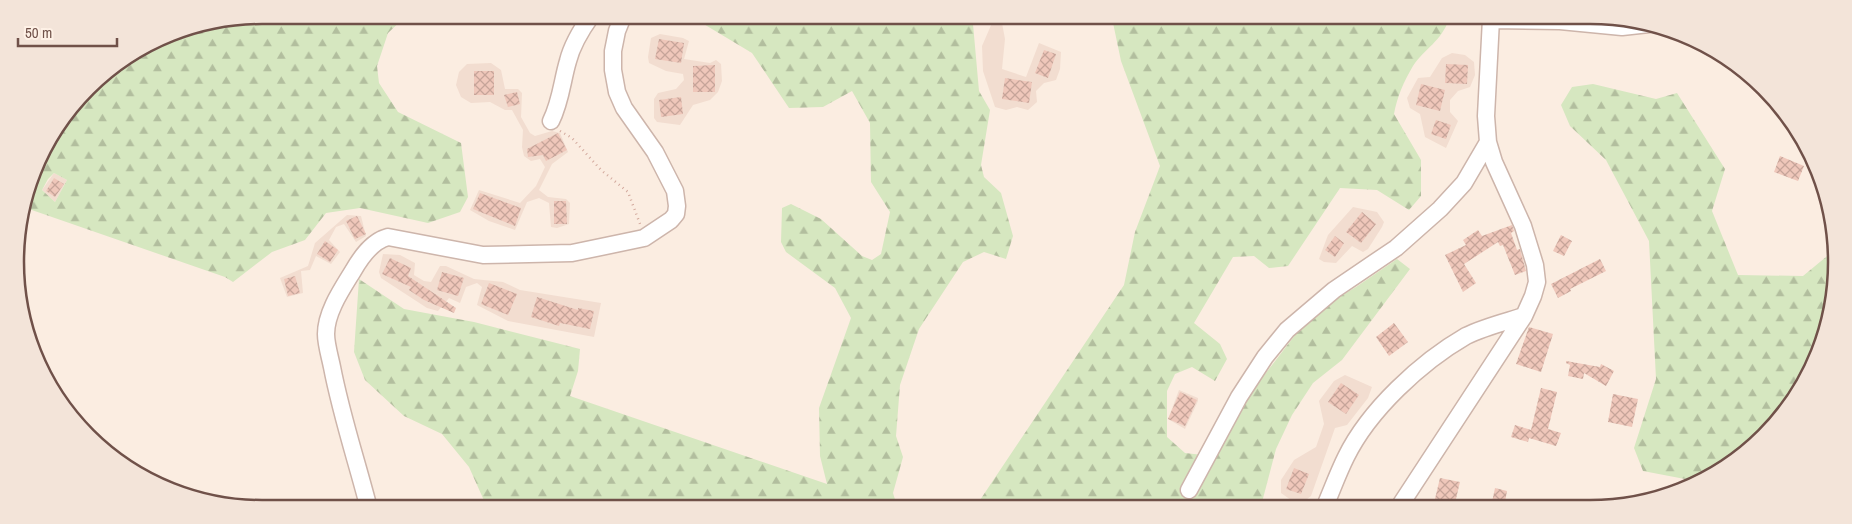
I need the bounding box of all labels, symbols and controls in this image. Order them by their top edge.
scale bar [18,15,116,47]
text: 50 m [25,22,52,43]

